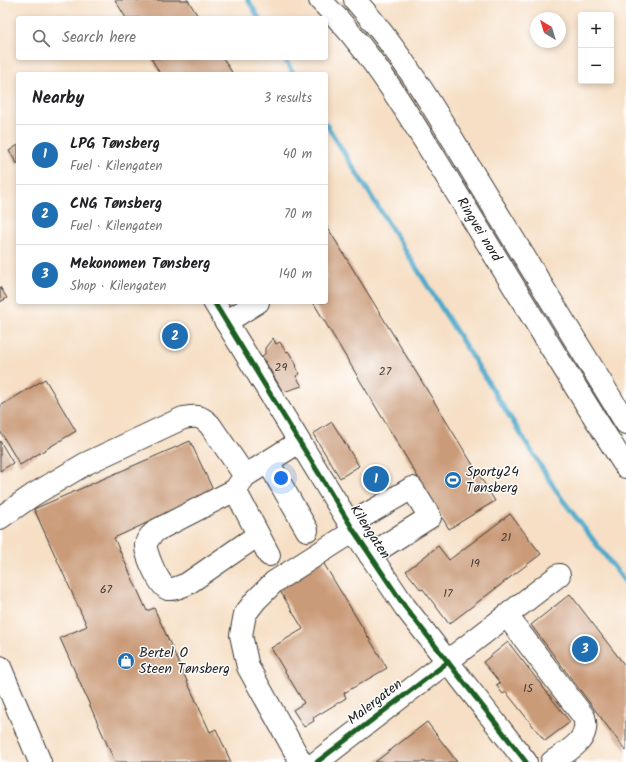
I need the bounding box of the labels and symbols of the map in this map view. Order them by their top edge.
north arrow [530,12,566,48]
street label: Ringvei nord [451,193,508,267]
pin: 2 [162,321,188,351]
house number: 29 [275,358,288,377]
house number: 27 [379,362,392,381]
place label: Sporty24 Tønsberg [466,461,519,499]
pin: 1 [363,464,389,494]
your location [271,468,291,488]
sports icon: Sporty24 Tønsberg [443,470,463,490]
street label: Kilengaten [344,500,396,564]
house number: 21 [501,528,512,547]
house number: 19 [470,554,480,573]
house number: 67 [100,580,113,599]
house number: 17 [443,584,453,603]
pin: 3 [572,634,598,664]
place label: Bertel O Steen Tønsberg [139,642,230,680]
shop icon: Bertel O Steen Tønsberg [116,651,136,671]
street label: Malergaten [343,674,407,730]
house number: 15 [523,679,535,698]

